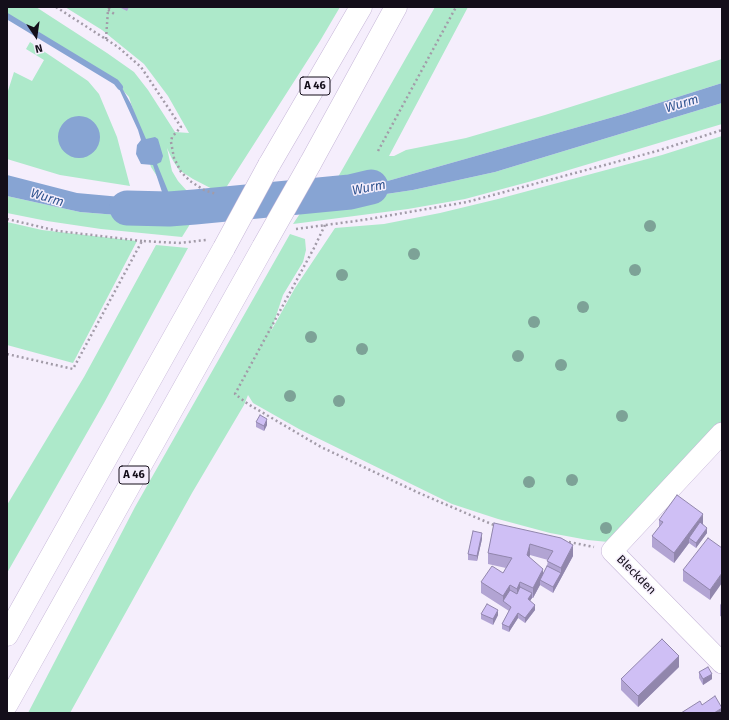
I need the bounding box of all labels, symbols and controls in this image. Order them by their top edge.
north arrow [16,16,56,56]
text: N [34,41,44,55]
road number: A 46 [300,77,330,95]
water label: Wurm [663,92,701,116]
water label: Wurm [351,177,387,199]
water label: Wurm [28,186,66,210]
road number: A 46 [119,466,149,484]
street label: Bleckden [613,552,659,598]

